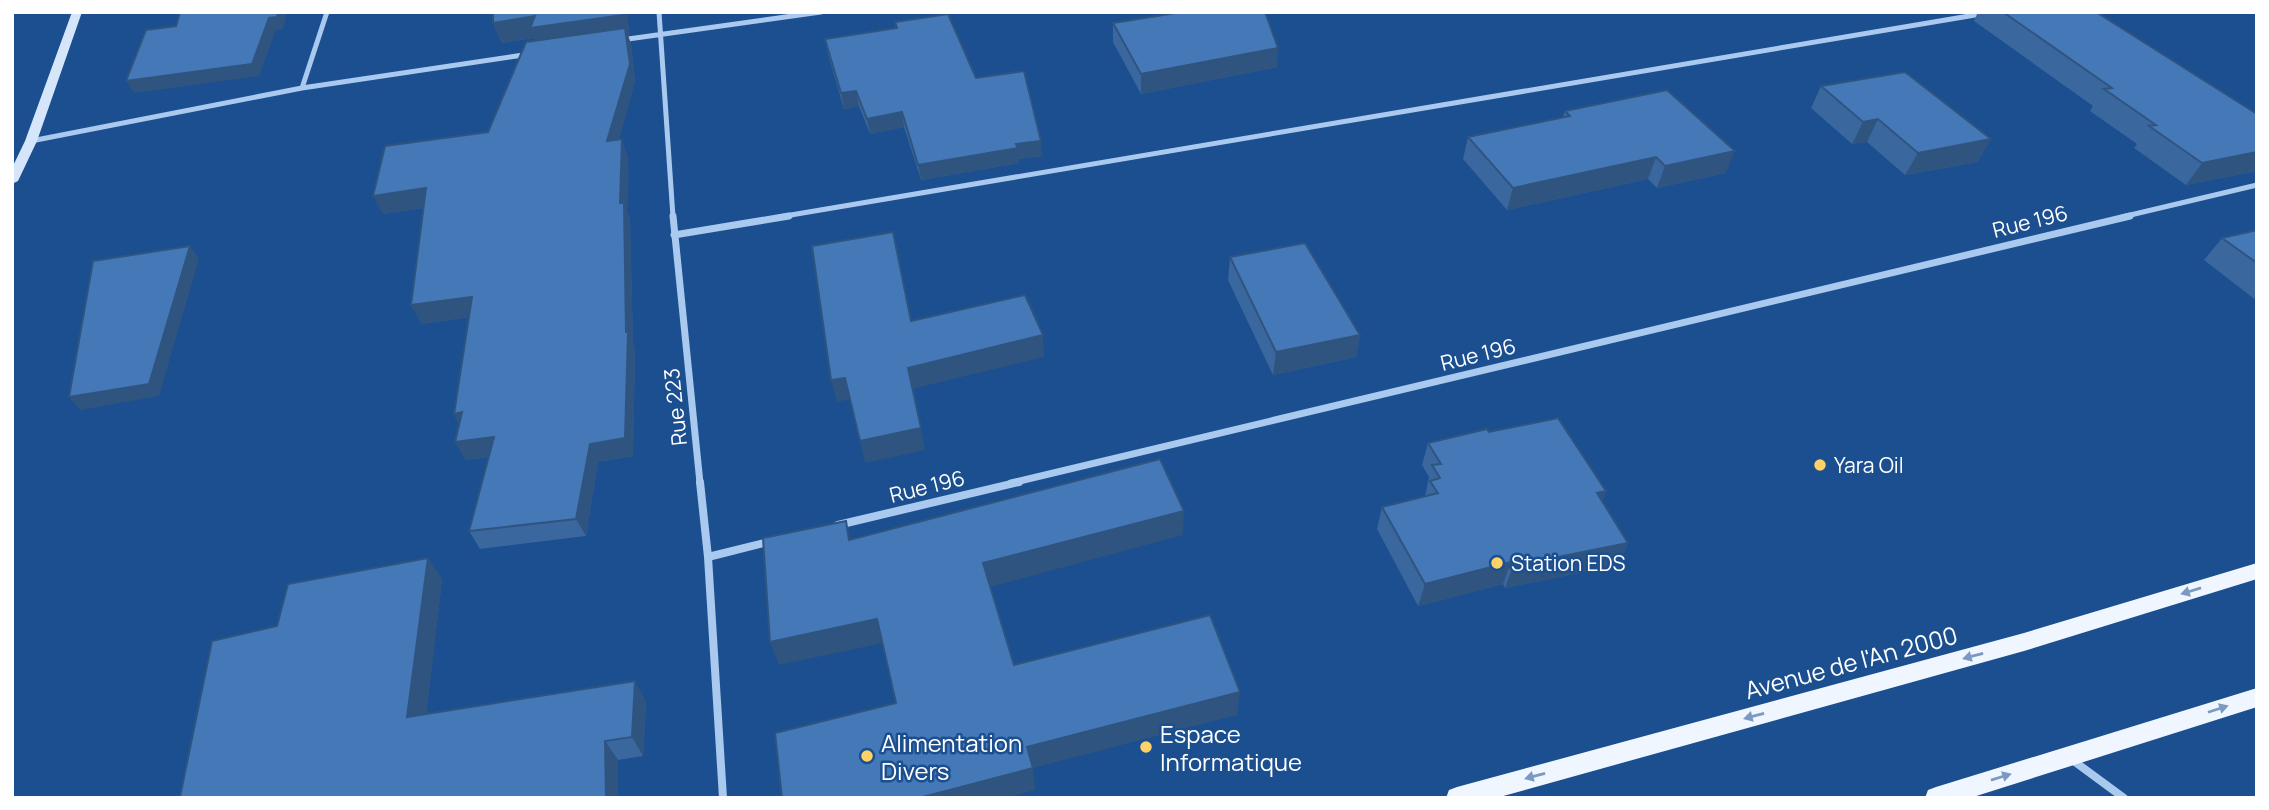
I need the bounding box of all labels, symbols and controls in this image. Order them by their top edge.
street label: Rue 196 [1990,198,2070,244]
street label: Rue 196 [1438,331,1518,377]
street label: Rue 223 [657,367,693,447]
place label: Yara Oil [1834,451,1904,479]
marker: Yara Oil [1812,457,1828,473]
street label: Rue 196 [887,463,967,509]
place label: Station EDS [1511,549,1626,577]
marker: Station EDS [1489,555,1505,571]
one-way arrow [2181,586,2202,596]
street label: Avenue de l'An 2000 [1741,618,1961,706]
one-way arrow [1963,651,1984,661]
one-way arrow [2207,703,2228,714]
one-way arrow [1743,711,1765,722]
place label: Espace Informatique [1160,717,1302,778]
place label: Alimentation Divers [881,726,1022,787]
marker: Espace Informatique [1138,739,1154,755]
marker: Alimentation Divers [859,748,875,764]
one-way arrow [1524,772,1545,782]
one-way arrow [1990,772,2011,782]

